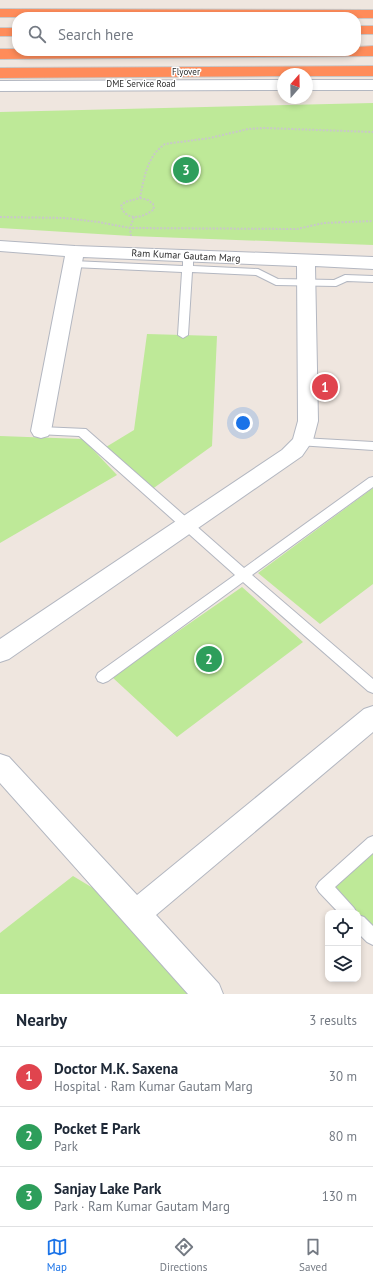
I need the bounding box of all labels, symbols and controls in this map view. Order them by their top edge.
search box [12,12,361,56]
icon: search [26,23,48,45]
text: Search here [58,25,134,44]
street label: Flyover [172,66,200,77]
north arrow [277,68,313,104]
street label: DME Service Road [106,78,176,89]
pin: 3 [173,155,199,185]
street label: Ram Kumar Gautam Marg [131,246,241,265]
pin: 1 [312,372,338,402]
your location [233,413,253,433]
pin: 2 [196,644,222,674]
map controls [325,910,361,982]
button: locate [325,910,361,946]
button: layers [325,946,361,982]
text: Nearby [16,1009,67,1031]
text: 3 results [309,1012,357,1029]
text: Doctor M.K. Saxena [54,1059,178,1078]
text: 1 [25,1068,33,1085]
text: 30 m [329,1068,357,1085]
text: Hospital · Ram Kumar Gautam Marg [54,1078,253,1095]
text: Pocket E Park [54,1119,140,1138]
text: 2 [25,1128,33,1145]
text: 80 m [329,1128,357,1145]
text: Park [54,1138,78,1155]
text: Sanjay Lake Park [54,1179,161,1198]
text: 3 [25,1188,33,1205]
text: 130 m [322,1188,357,1205]
text: Park · Ram Kumar Gautam Marg [54,1198,230,1215]
tab: Map [46,1236,68,1274]
tab: Directions [160,1236,207,1274]
tab: Saved [299,1236,327,1274]

